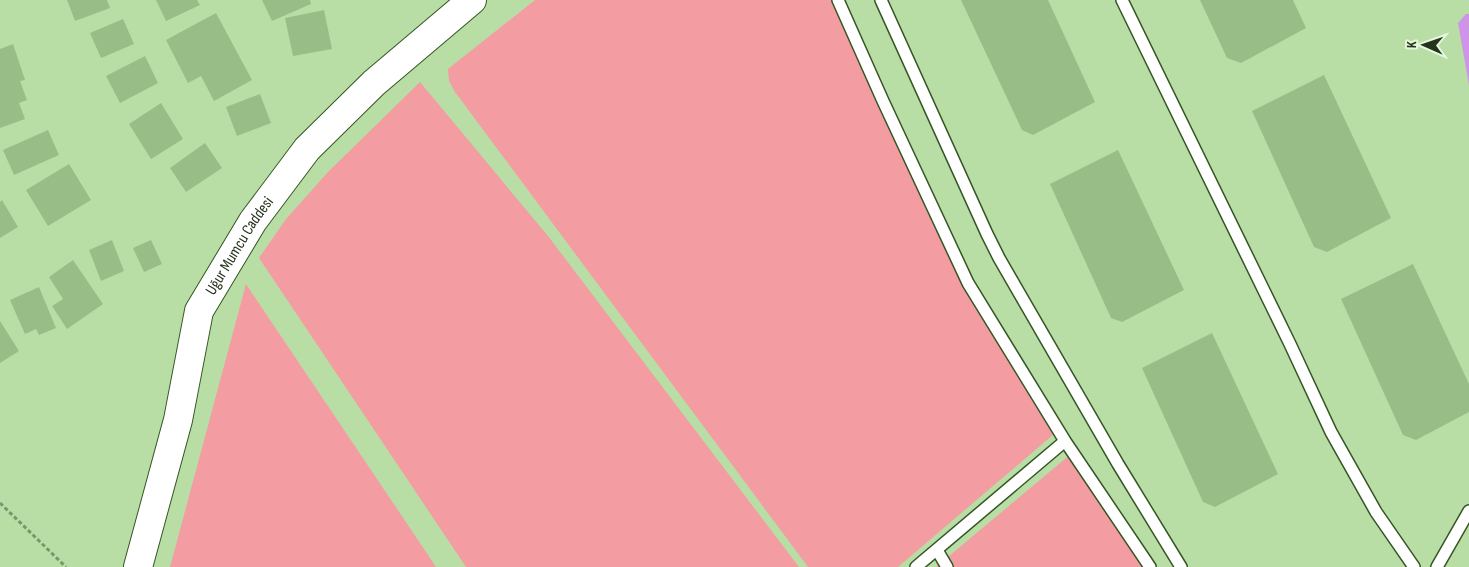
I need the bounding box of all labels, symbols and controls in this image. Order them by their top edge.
north arrow [1399,20,1449,70]
text: K [1403,41,1420,48]
street label: Uğur Mumcu Caddesi [201,193,277,298]

